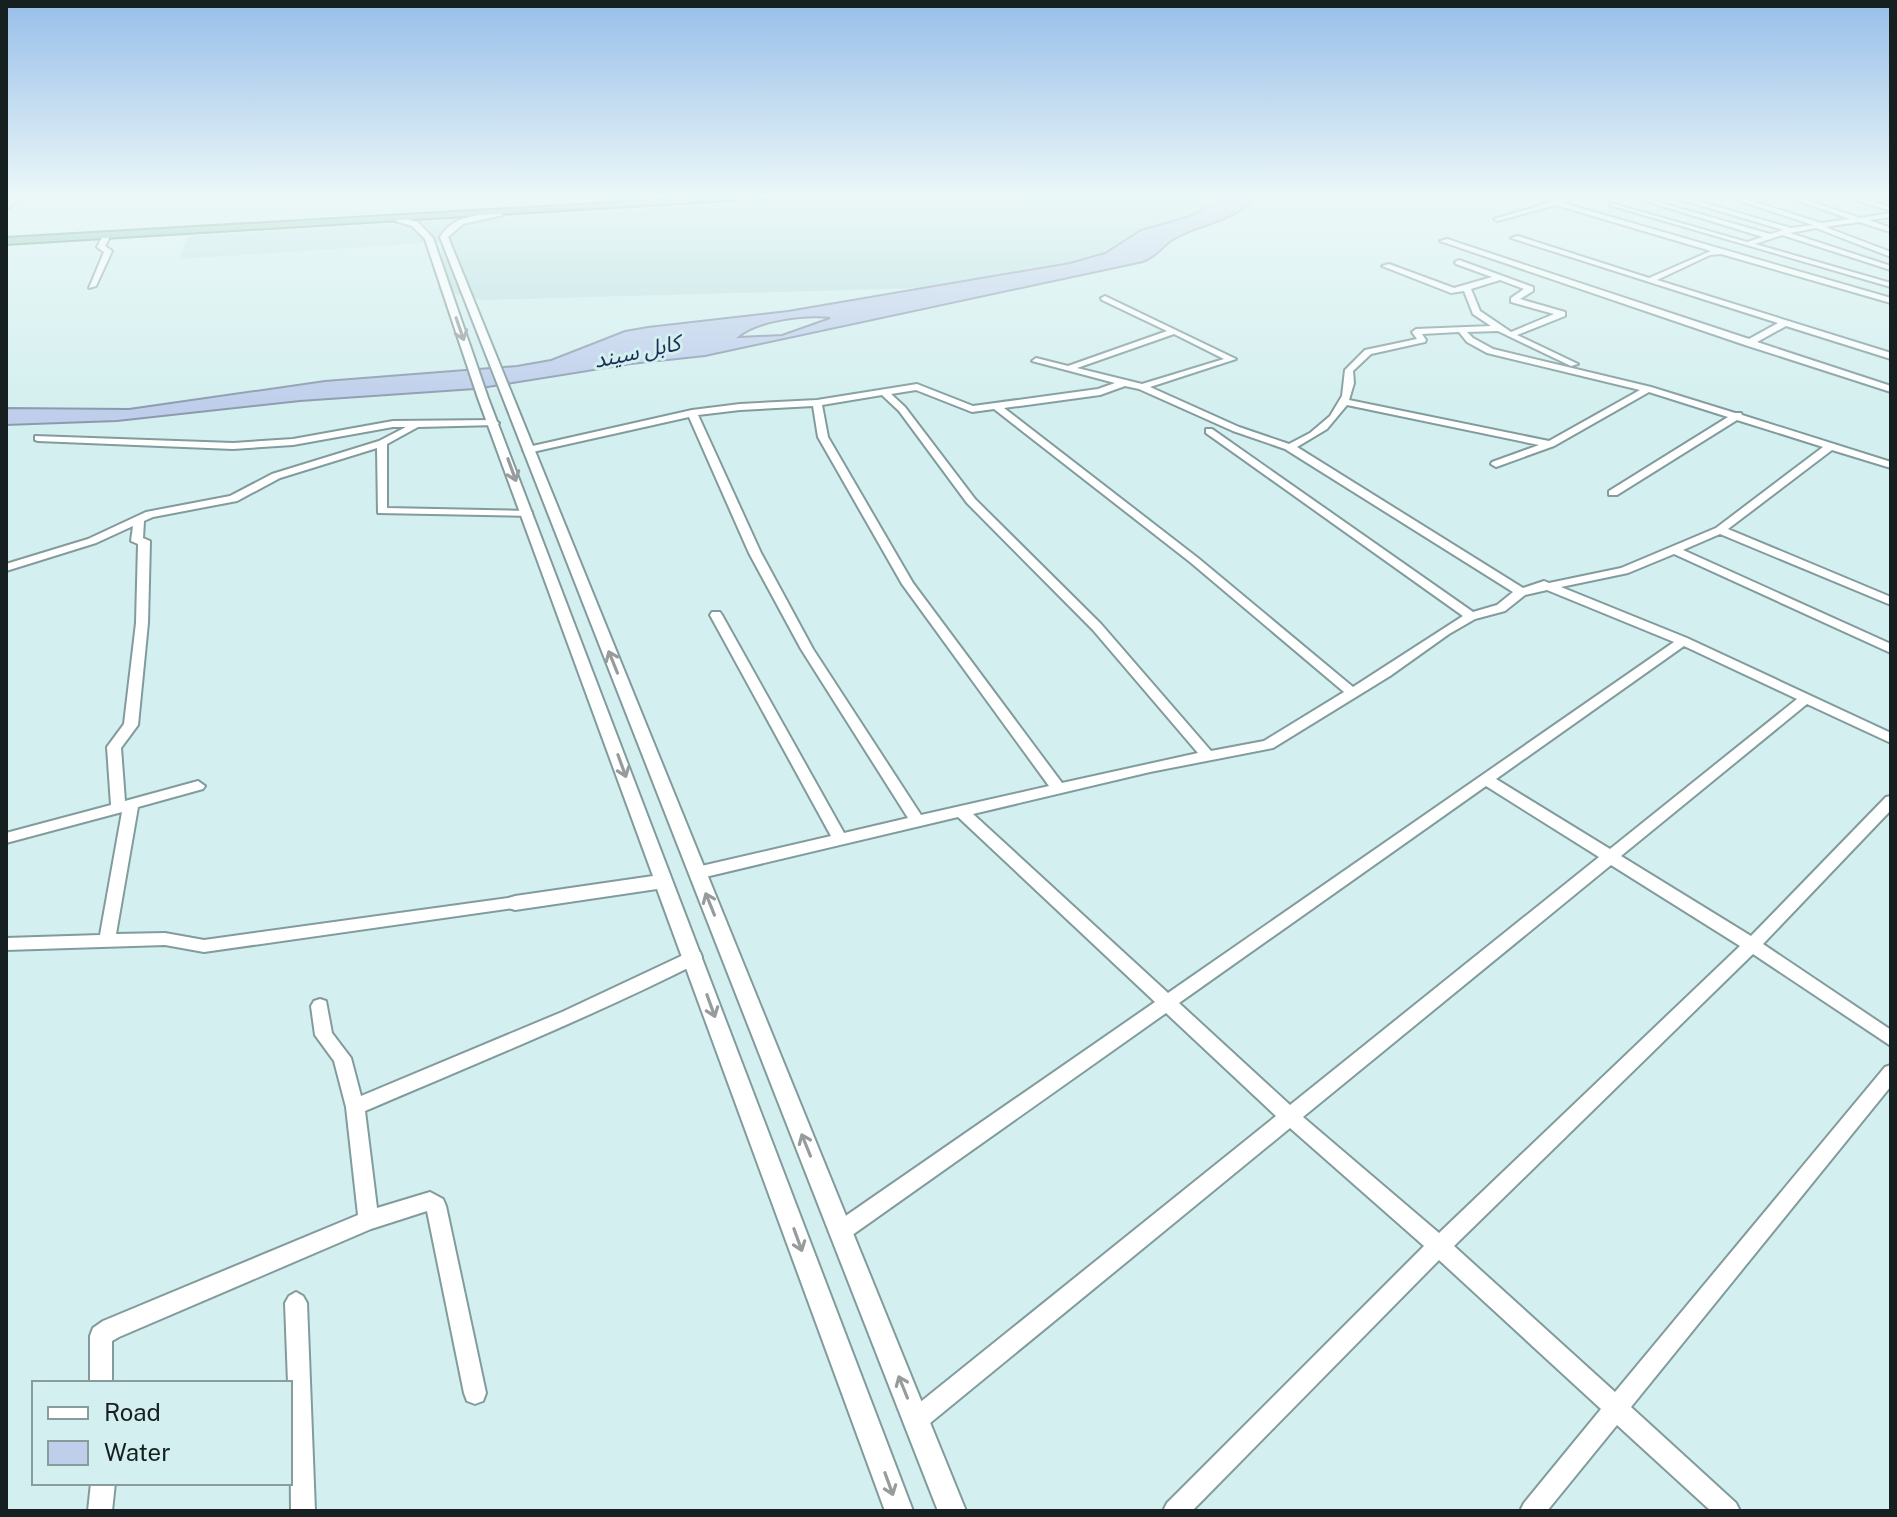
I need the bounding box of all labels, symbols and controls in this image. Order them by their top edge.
one-way arrow [453,316,468,341]
water label: کابل سيند [592,328,687,374]
one-way arrow [506,457,520,482]
one-way arrow [605,650,619,675]
one-way arrow [616,754,630,778]
one-way arrow [701,892,716,917]
one-way arrow [705,994,719,1018]
one-way arrow [798,1133,812,1158]
one-way arrow [791,1227,806,1252]
one-way arrow [894,1375,909,1400]
legend [32,1381,292,1485]
text: Road [104,1398,161,1426]
text: Water [104,1438,171,1466]
one-way arrow [882,1471,897,1496]

